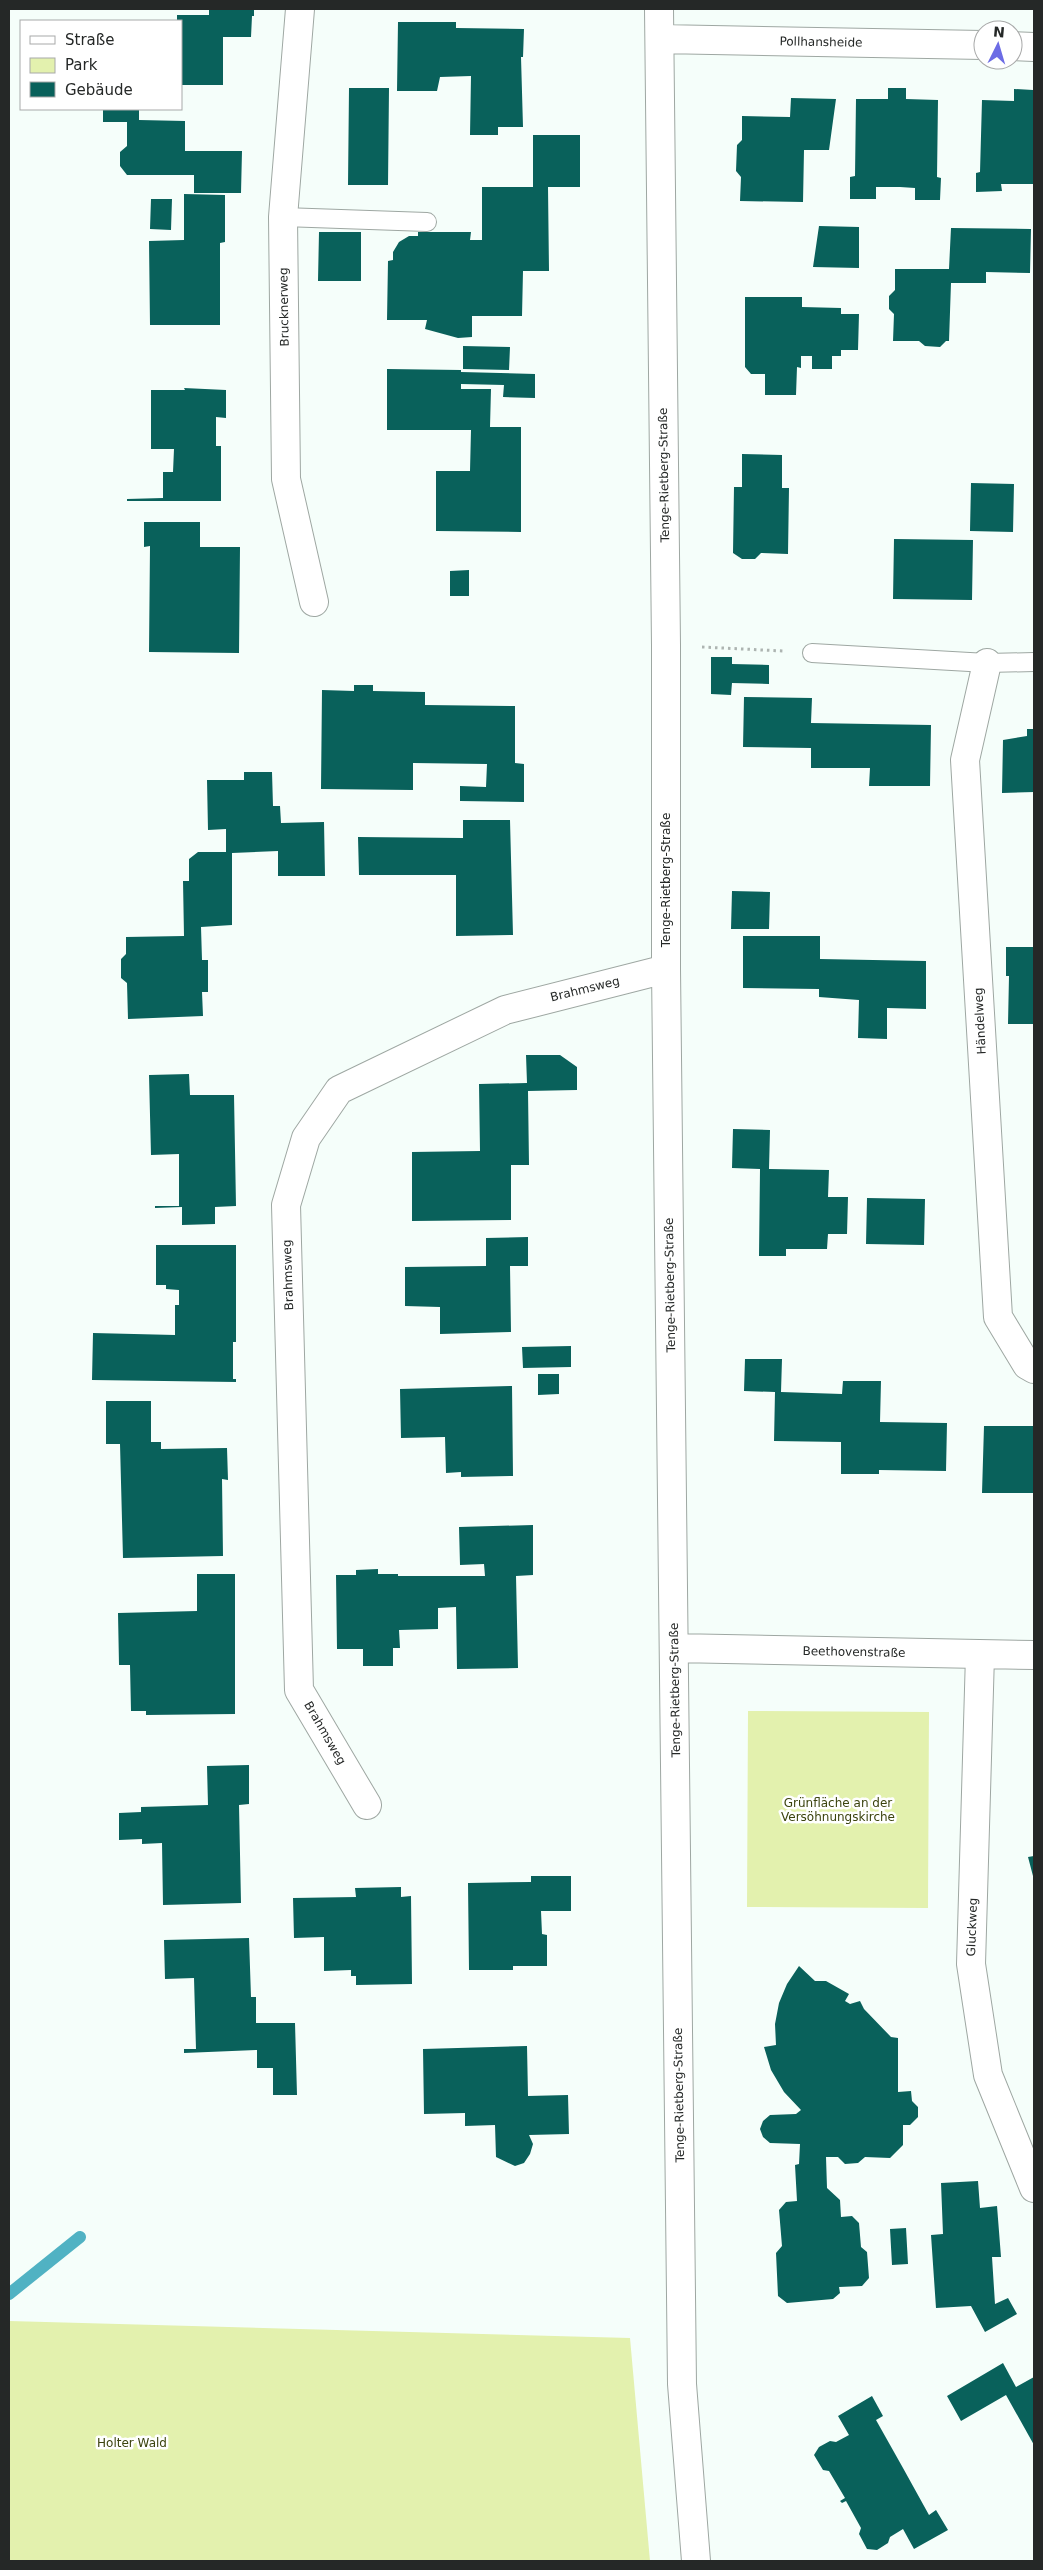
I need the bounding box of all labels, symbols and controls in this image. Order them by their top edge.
legend [20,20,182,110]
north arrow [973,20,1023,70]
text: N [993,24,1006,41]
text: Straße [65,31,114,49]
street label: Pollhansheide [779,34,863,50]
text: Park [65,56,98,74]
text: Gebäude [65,81,133,99]
street label: Brucknerweg [276,267,292,347]
street label: Tenge-Rietberg-Straße [656,408,672,543]
street label: Tenge-Rietberg-Straße [659,813,673,948]
street label: Brahmsweg [549,974,621,1004]
street label: Händelweg [971,987,989,1055]
street label: Tenge-Rietberg-Straße [662,1218,678,1353]
street label: Brahmsweg [280,1239,296,1311]
street label: Tenge-Rietberg-Straße [667,1623,683,1758]
street label: Beethovenstraße [802,1644,906,1660]
street label: Brahmsweg [301,1699,349,1767]
park label: Grünfläche an der Versöhnungskirche [781,1796,895,1824]
street label: Gluckweg [964,1897,980,1957]
street label: Tenge-Rietberg-Straße [671,2028,687,2163]
park label: Holter Wald [97,2436,167,2450]

